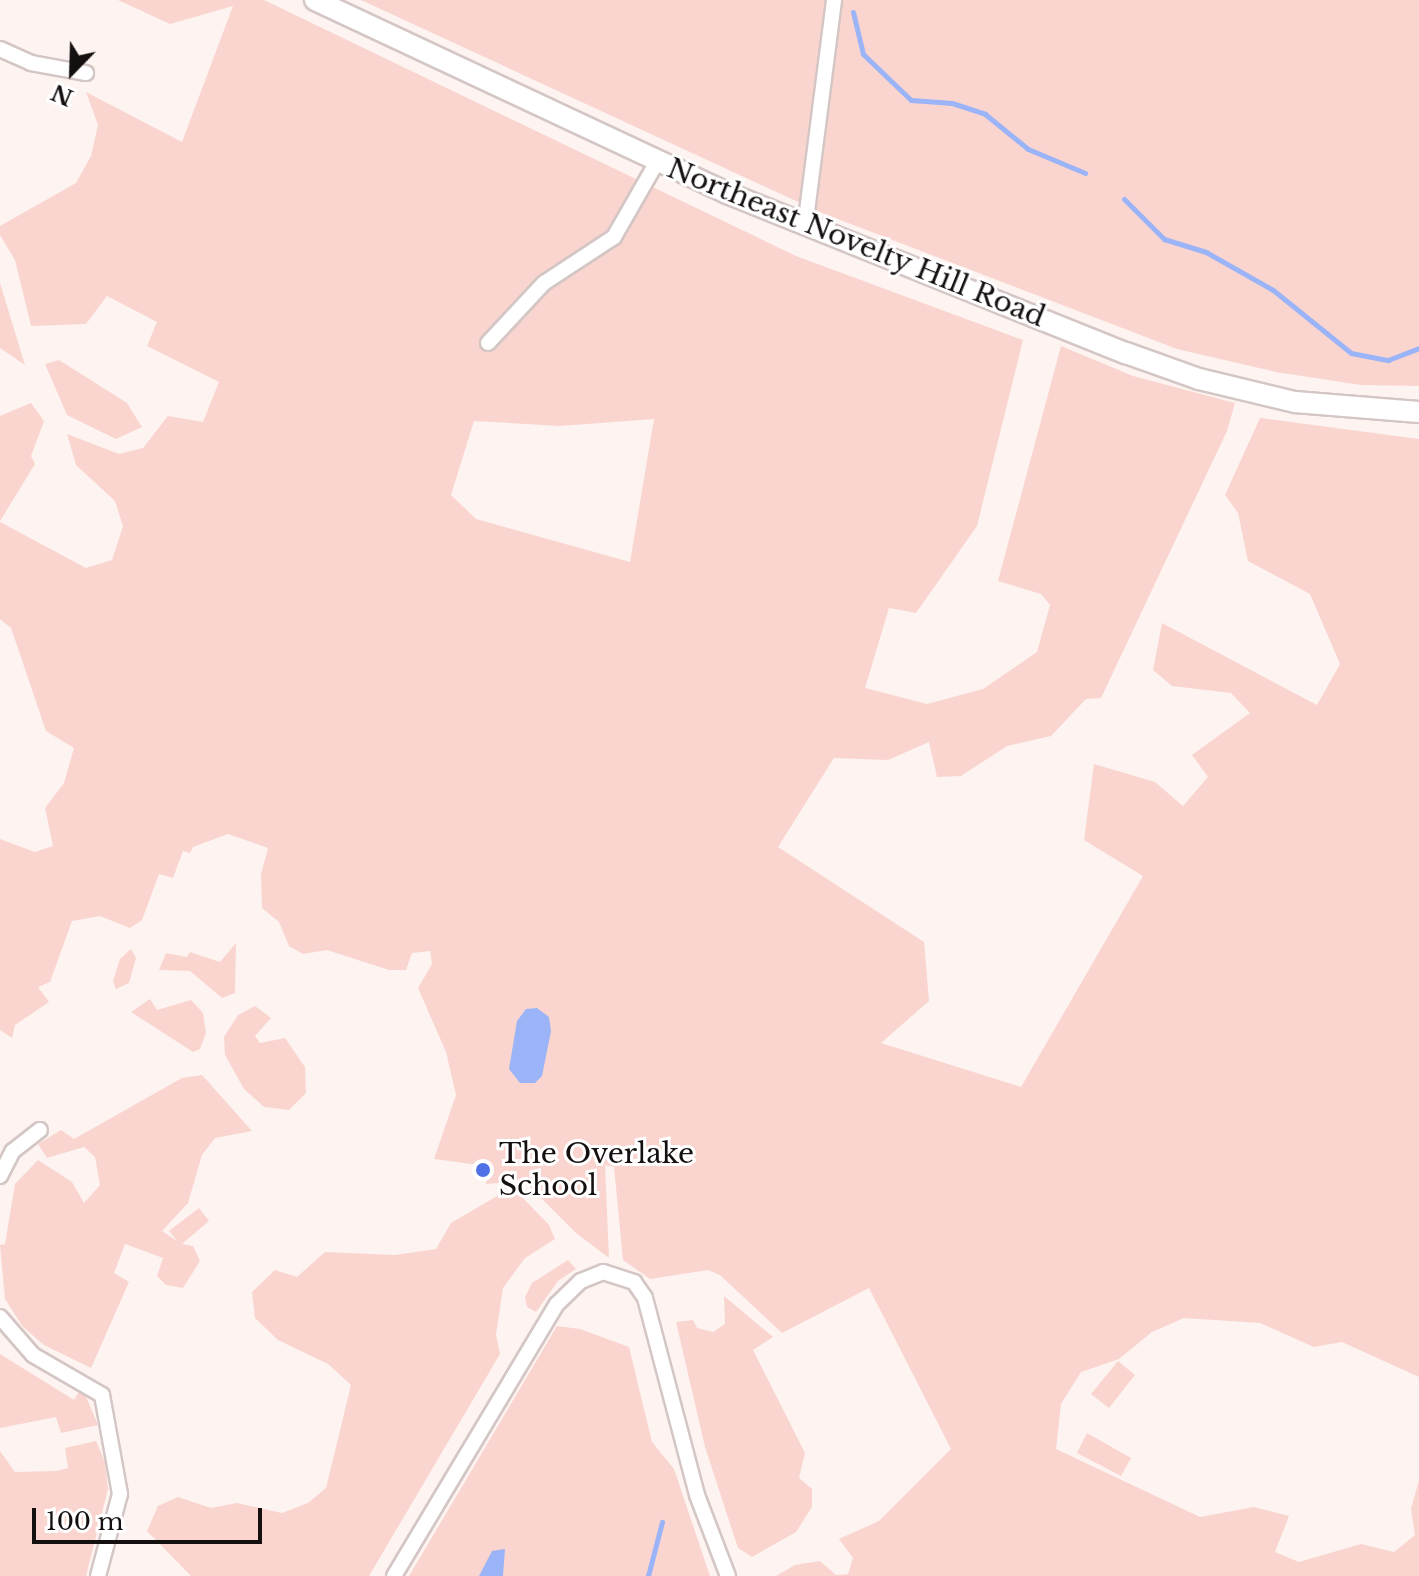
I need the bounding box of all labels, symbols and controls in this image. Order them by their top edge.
north arrow [32,32,112,112]
text: N [48,78,77,111]
street label: Northeast Novelty Hill Road [662,152,1050,334]
place label: The Overlake School [499,1137,694,1203]
marker: The Overlake School [474,1161,492,1179]
scale bar [36,1492,266,1542]
text: 100 m [46,1507,124,1536]

